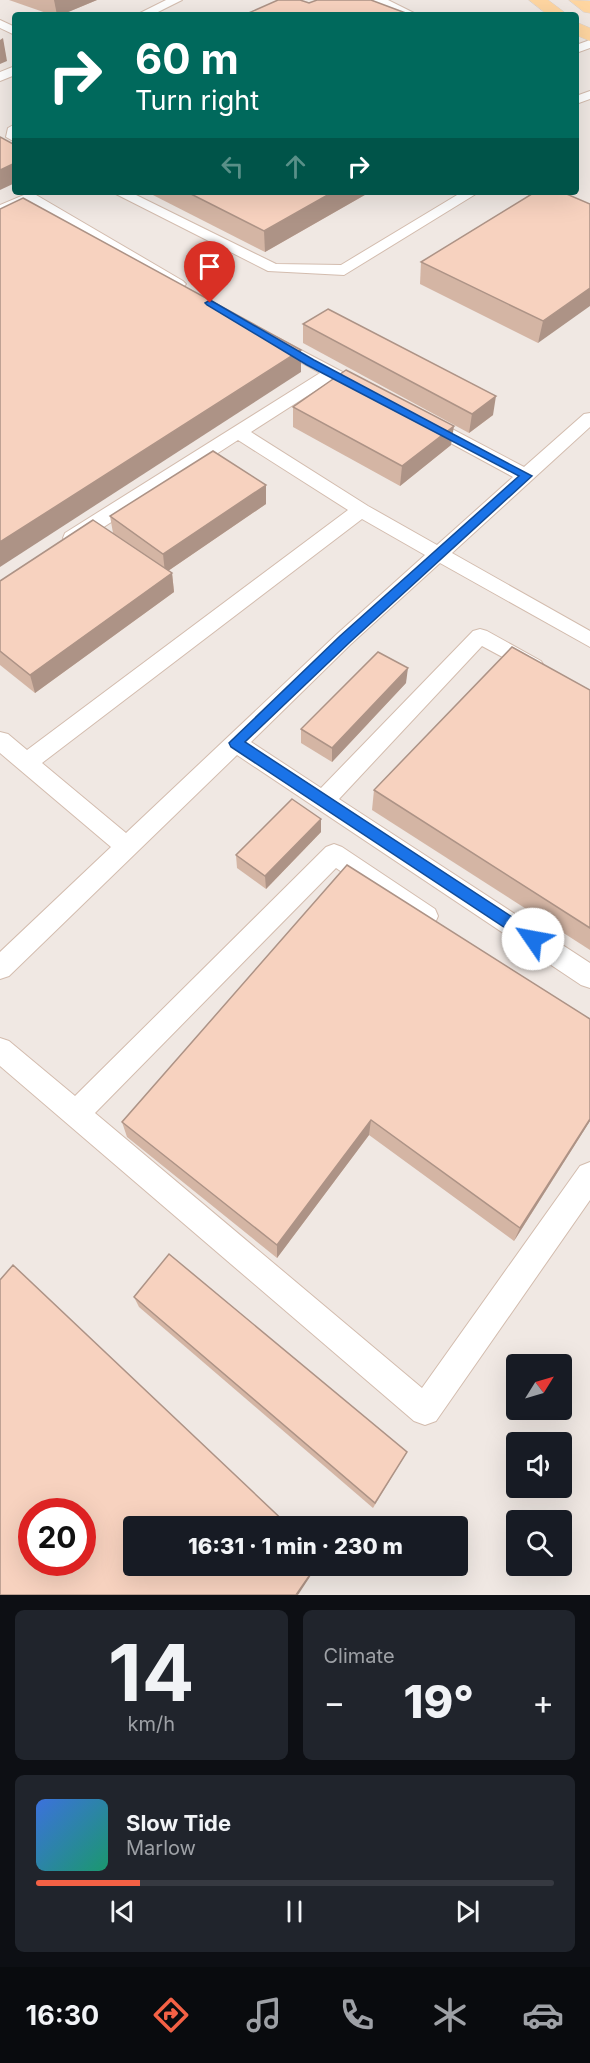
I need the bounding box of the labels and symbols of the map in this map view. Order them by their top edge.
pin [184,241,235,303]
position arrow [501,907,565,971]
north arrow [506,1354,572,1420]
speed limit sign: 20 [18,1498,96,1576]

